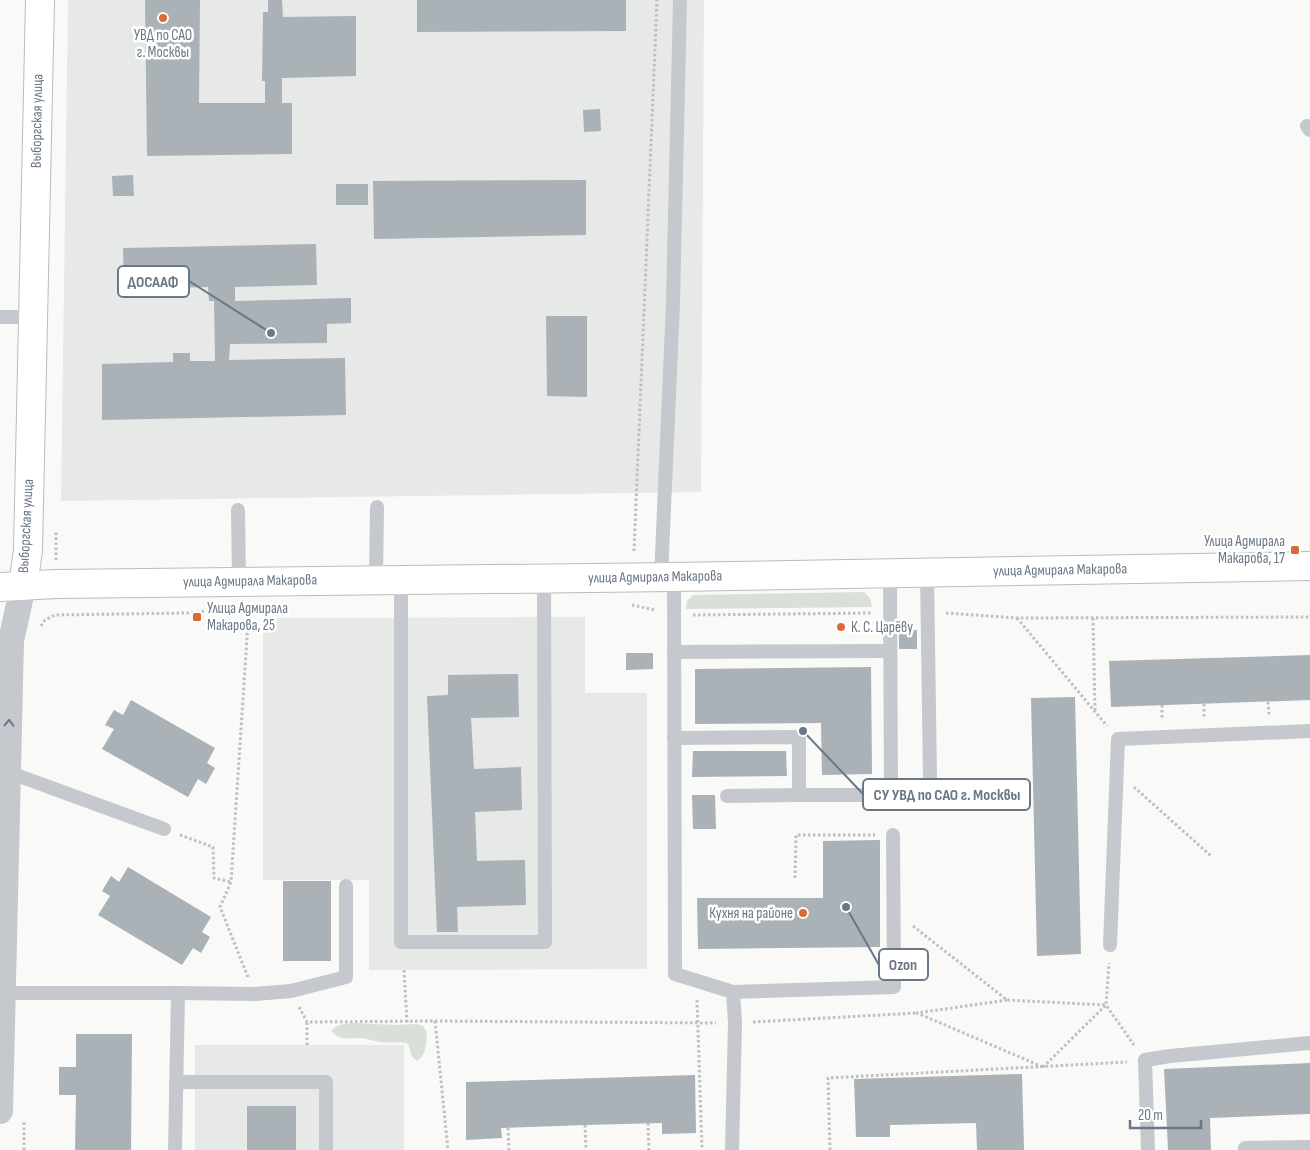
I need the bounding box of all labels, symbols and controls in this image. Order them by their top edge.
marker: УВД по САО г. Москвы [157,12,169,24]
place label: УВД по САО г. Москвы [134,26,192,62]
street label: Выборгская улица [27,73,47,168]
callout: ДОСААФ [118,266,189,297]
text: ДОСААФ [128,273,178,292]
street label: Выборгская улица [14,478,38,574]
place label: Улица Адмирала Макарова, 17 [1204,532,1285,568]
marker: Улица Адмирала Макарова, 17 [1289,544,1301,556]
street label: улица Адмирала Макарова [993,559,1127,581]
street label: улица Адмирала Макарова [588,566,722,588]
street label: улица Адмирала Макарова [183,570,317,592]
place label: Улица Адмирала Макарова, 25 [207,599,288,635]
marker: Улица Адмирала Макарова, 25 [191,611,203,623]
place label: К. С. Царёву [851,618,913,637]
marker: К. С. Царёву [835,621,847,633]
one-way arrow [4,719,15,727]
callout: СУ УВД по САО г. Москвы [863,779,1030,810]
text: СУ УВД по САО г. Москвы [874,786,1021,805]
place label: Кухня на районе [709,904,793,923]
marker: Кухня на районе [797,907,809,919]
callout: Ozon [879,949,928,980]
text: Ozon [889,956,917,975]
scale bar [1130,1098,1201,1130]
text: 20 m [1138,1106,1163,1125]

